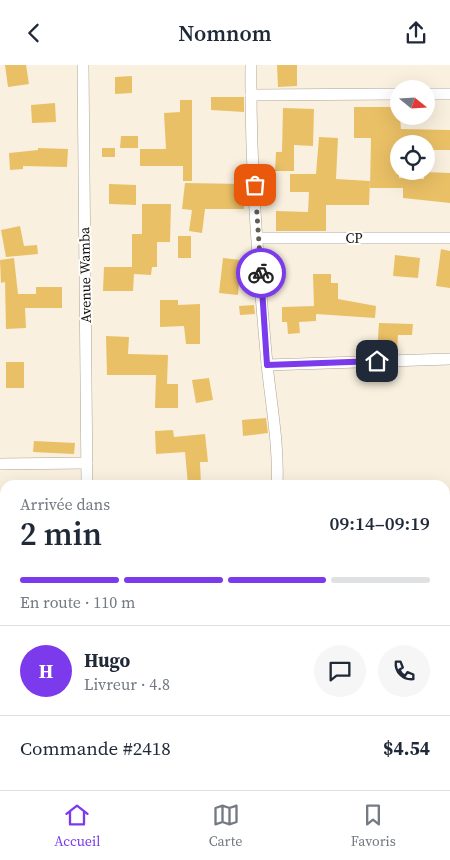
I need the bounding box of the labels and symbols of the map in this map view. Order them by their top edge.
north arrow [390,80,435,125]
pin [234,164,276,206]
street label: Avenue Wamba [74,226,96,323]
street label: CP [345,228,363,248]
courier [236,248,286,298]
pin [356,340,398,382]

